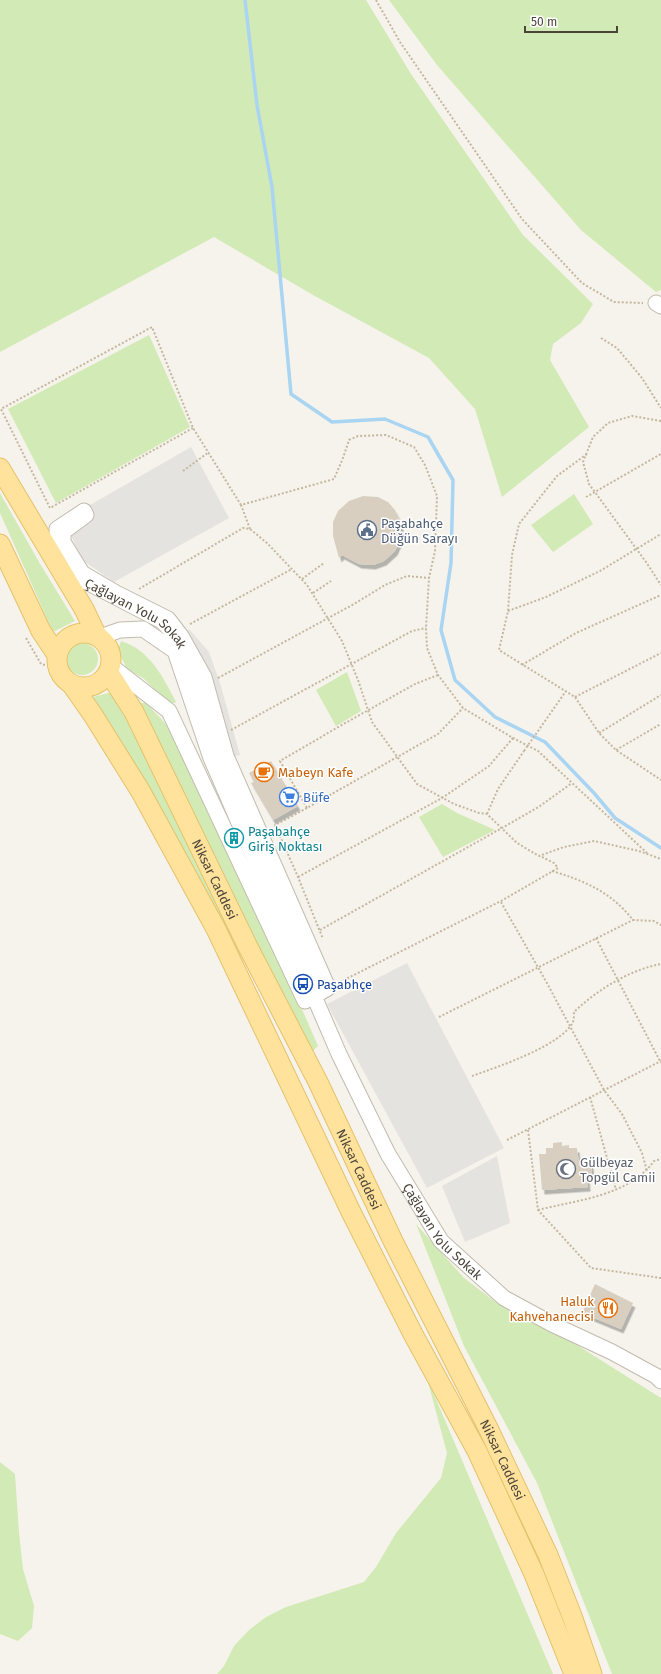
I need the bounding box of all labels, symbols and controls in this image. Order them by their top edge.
scale bar [525,8,617,34]
text: 50 m [531,15,557,29]
place label: Paşabahçe Düğün Sarayı [381,516,458,546]
public building icon: Paşabahçe Düğün Sarayı [356,519,378,541]
street label: Çağlayan Yolu Sokak [82,575,190,651]
cafe icon: Mabeyn Kafe [253,761,275,783]
place label: Mabeyn Kafe [278,765,353,780]
supermarket icon: Büfe [278,786,300,808]
place label: Büfe [303,790,330,805]
place label: Paşabahçe Giriş Noktası [248,824,322,854]
building icon: Paşabahçe Giriş Noktası [223,827,245,849]
street label: Niksar Caddesi [189,837,240,922]
bus stop icon: Paşabhçe [292,973,314,995]
place label: Paşabhçe [317,977,372,992]
street label: Niksar Caddesi [333,1127,384,1212]
place label: Gülbeyaz Topgül Camii [580,1155,655,1185]
mosque icon: Gülbeyaz Topgül Camii [555,1158,577,1180]
street label: Çağlayan Yolu Sokak [400,1181,485,1283]
place label: Haluk Kahvehanecisi [509,1294,594,1324]
restaurant icon: Haluk Kahvehanecisi [597,1297,619,1319]
street label: Niksar Caddesi [477,1417,528,1502]

